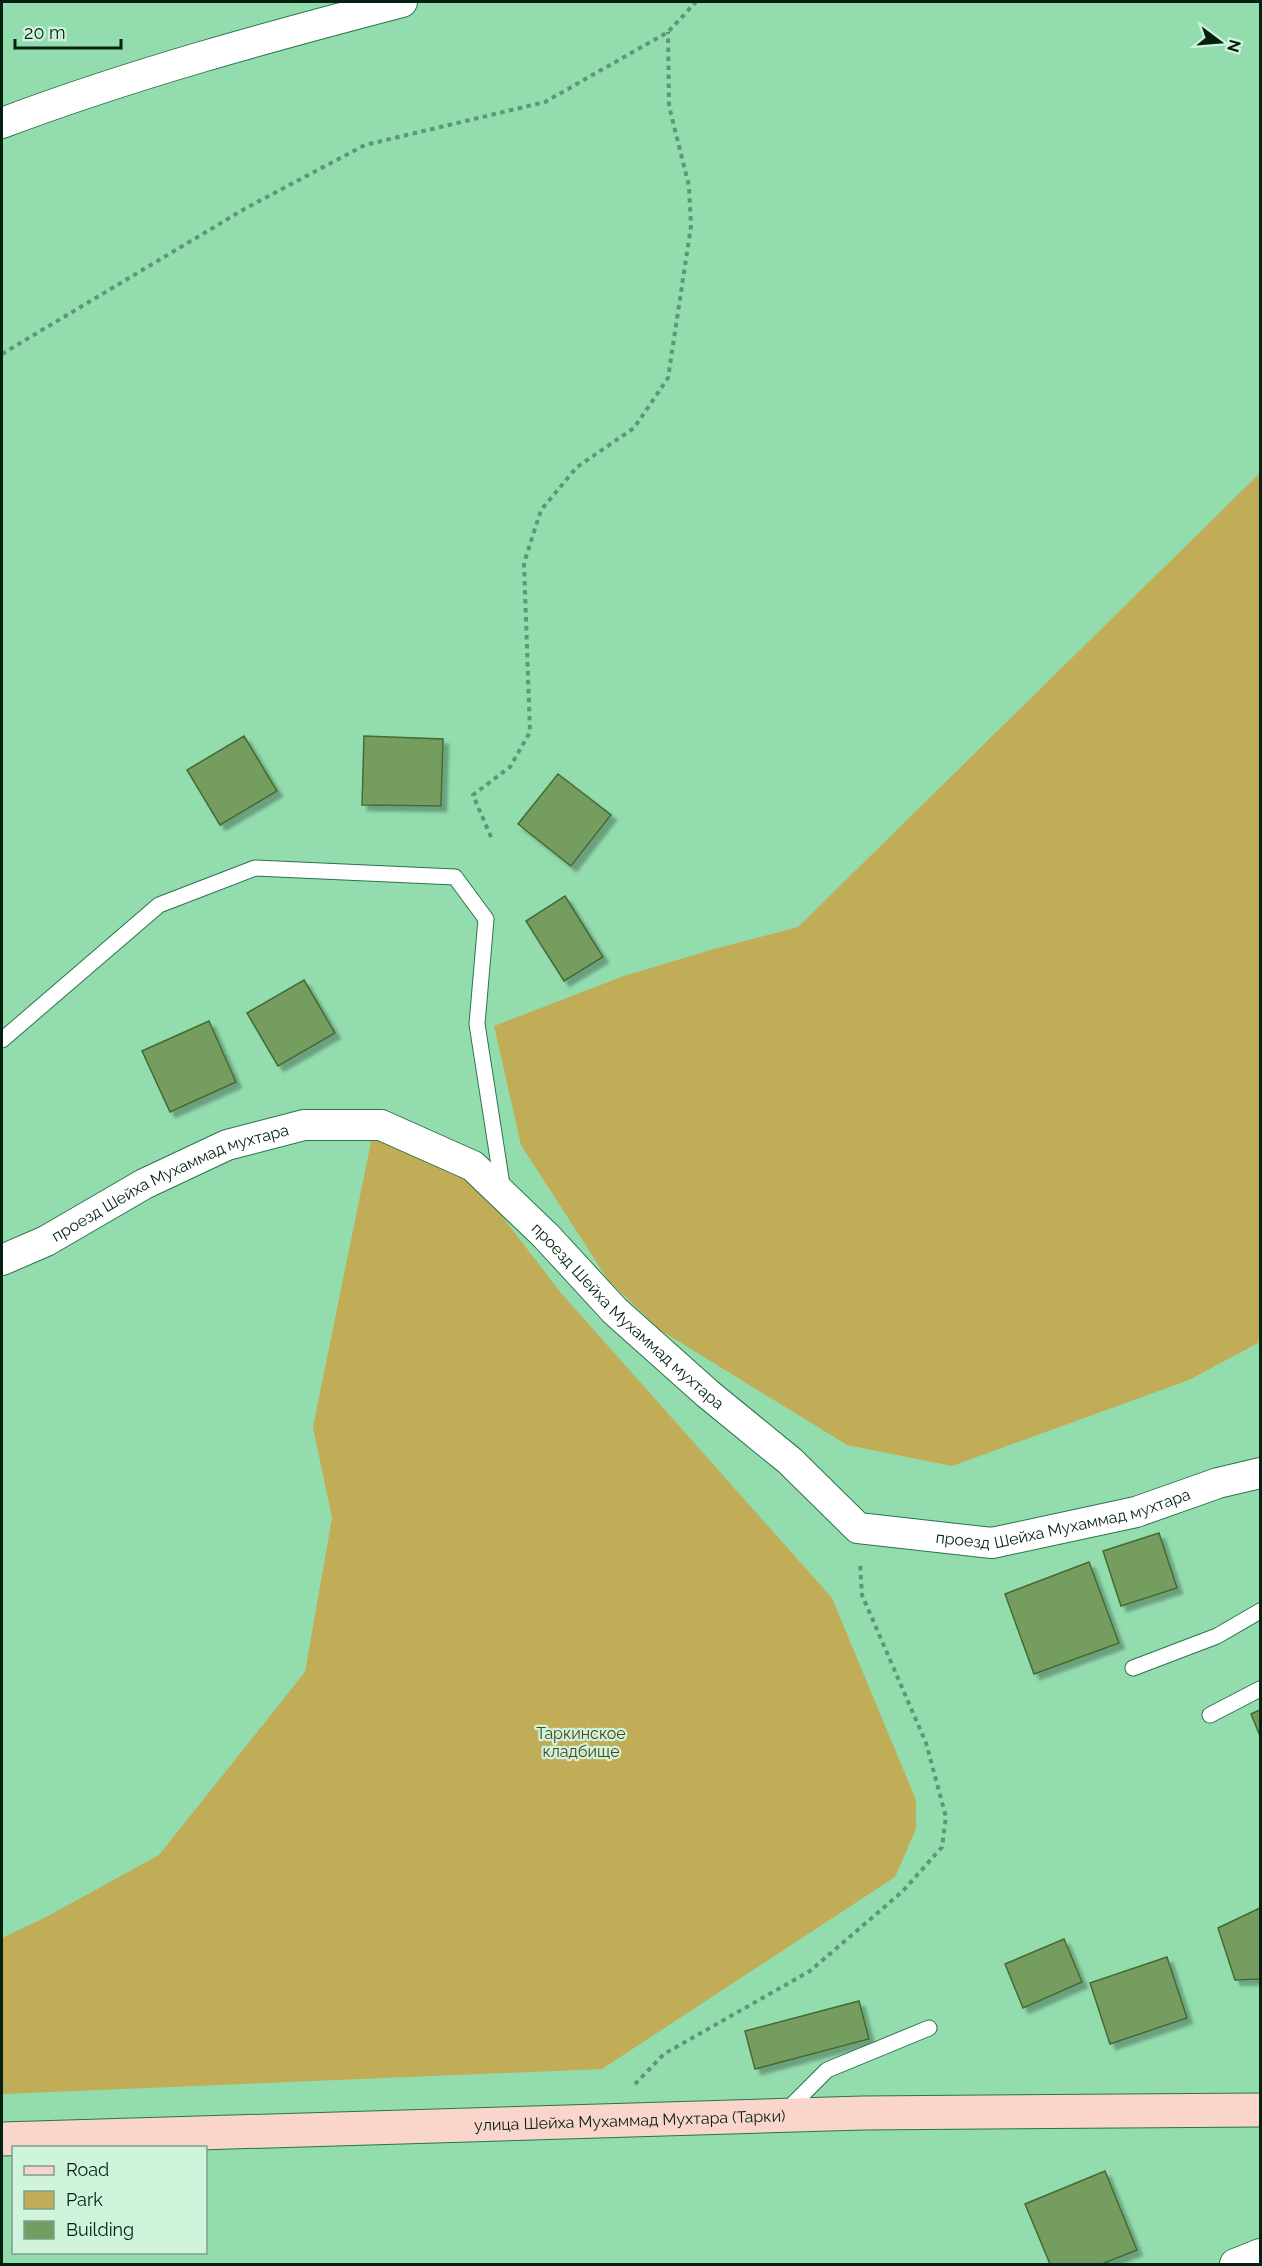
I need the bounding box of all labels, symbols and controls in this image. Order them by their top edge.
scale bar [15,12,122,50]
north arrow [1190,12,1250,72]
text: 20 m [24,22,66,43]
text: N [1223,38,1245,54]
street label: проезд Шейха Мухаммад мухтара [48,1120,291,1246]
street label: проезд Шейха Мухаммад мухтара [528,1219,728,1413]
street label: проезд Шейха Мухаммад мухтара [935,1485,1193,1553]
park label: Таркинское кладбище [536,1724,626,1761]
street label: улица Шейха Мухаммад Мухтара (Тарки) [474,2106,786,2135]
legend [12,2146,207,2254]
text: Road [66,2159,109,2180]
text: Park [66,2189,103,2210]
text: Building [66,2219,134,2240]

